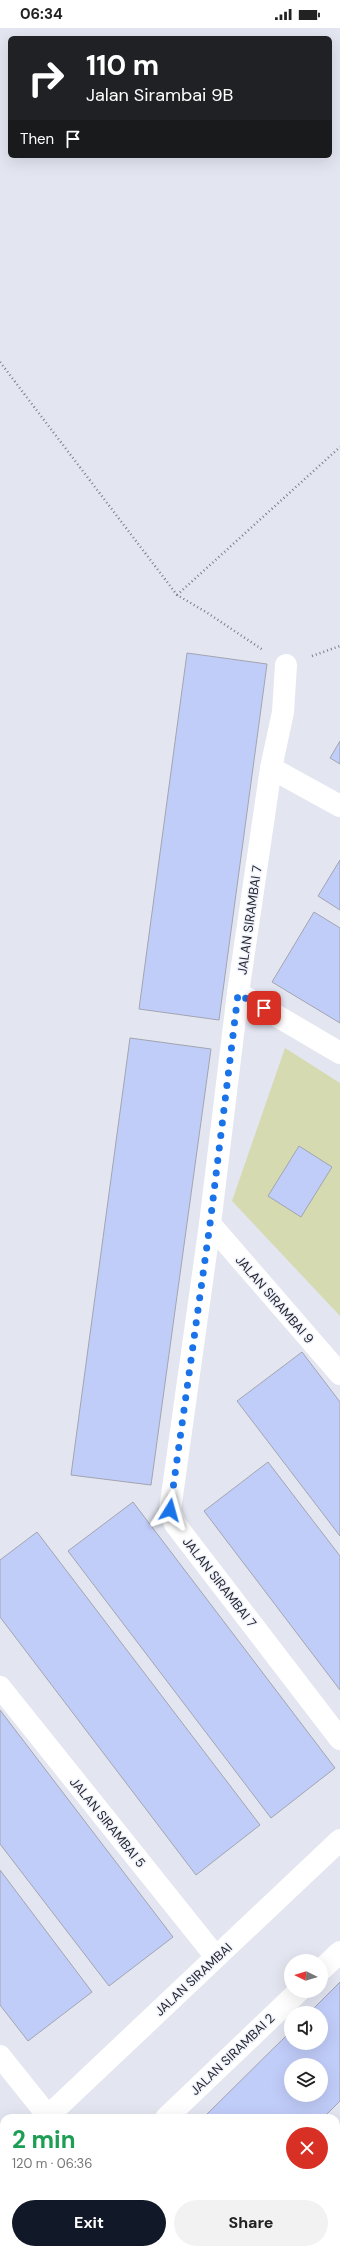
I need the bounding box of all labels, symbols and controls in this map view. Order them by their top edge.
text: 06:34 [20,4,63,24]
text: 110 m [86,47,159,84]
icon: right [20,52,72,104]
text: Jalan Sirambai 9B [86,83,233,107]
icon: arrive [62,128,84,150]
text: Then [20,129,54,149]
street label: JALAN SIRAMBAI 7 [233,864,266,976]
pin [247,991,281,1025]
icon: arrive [253,997,275,1019]
street label: JALAN SIRAMBAI 9 [232,1252,318,1347]
position arrow [149,1489,191,1531]
street label: JALAN SIRAMBAI 7 [179,1534,260,1631]
street label: JALAN SIRAMBAI 5 [66,1774,149,1871]
street label: JALAN SIRAMBAI [151,1939,236,2020]
north arrow [284,1954,328,1998]
map controls [284,1954,328,2102]
button: sound [284,2006,328,2050]
street label: JALAN SIRAMBAI 2 [187,2010,278,2099]
button: layers [284,2058,328,2102]
text: 2 min [12,2124,75,2155]
button: close [286,2127,328,2169]
text: 120 m · 06:36 [12,2155,92,2172]
button: Exit [12,2200,166,2246]
button: Share [174,2200,328,2246]

